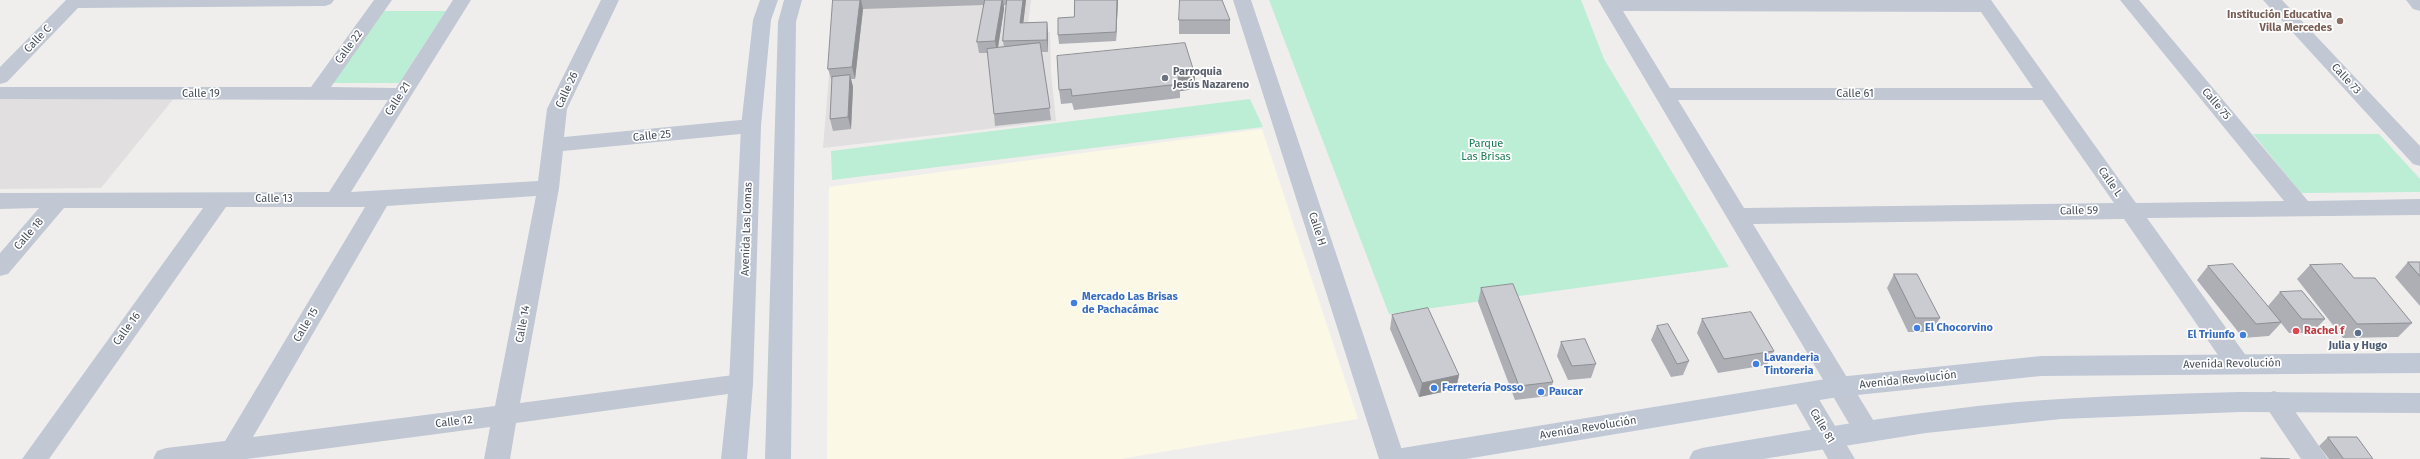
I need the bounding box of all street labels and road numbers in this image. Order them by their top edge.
street label: Calle C [22,22,54,56]
street label: Calle 22 [332,28,366,66]
street label: Calle 73 [2328,61,2364,97]
street label: Calle 26 [553,70,581,110]
street label: Calle 21 [382,80,414,118]
street label: Calle 75 [2199,85,2233,123]
street label: Calle 19 [182,87,220,101]
street label: Calle 61 [1836,87,1874,101]
street label: Calle 25 [632,127,672,145]
street label: Calle L [2095,165,2125,199]
street label: Avenida Las Lomas [739,182,755,276]
street label: Calle 13 [255,192,293,206]
street label: Calle 59 [2060,204,2098,218]
street label: Calle H [1305,210,1329,248]
street label: Calle 18 [12,215,46,253]
street label: Calle 14 [513,304,533,344]
street label: Calle 15 [291,306,321,344]
street label: Calle 16 [111,310,143,348]
street label: Avenida Revolución [2183,357,2281,371]
street label: Avenida Revolución [1859,368,1957,392]
street label: Calle 81 [1807,406,1837,446]
street label: Calle 12 [435,413,473,431]
street label: Avenida Revolución [1539,414,1637,442]

